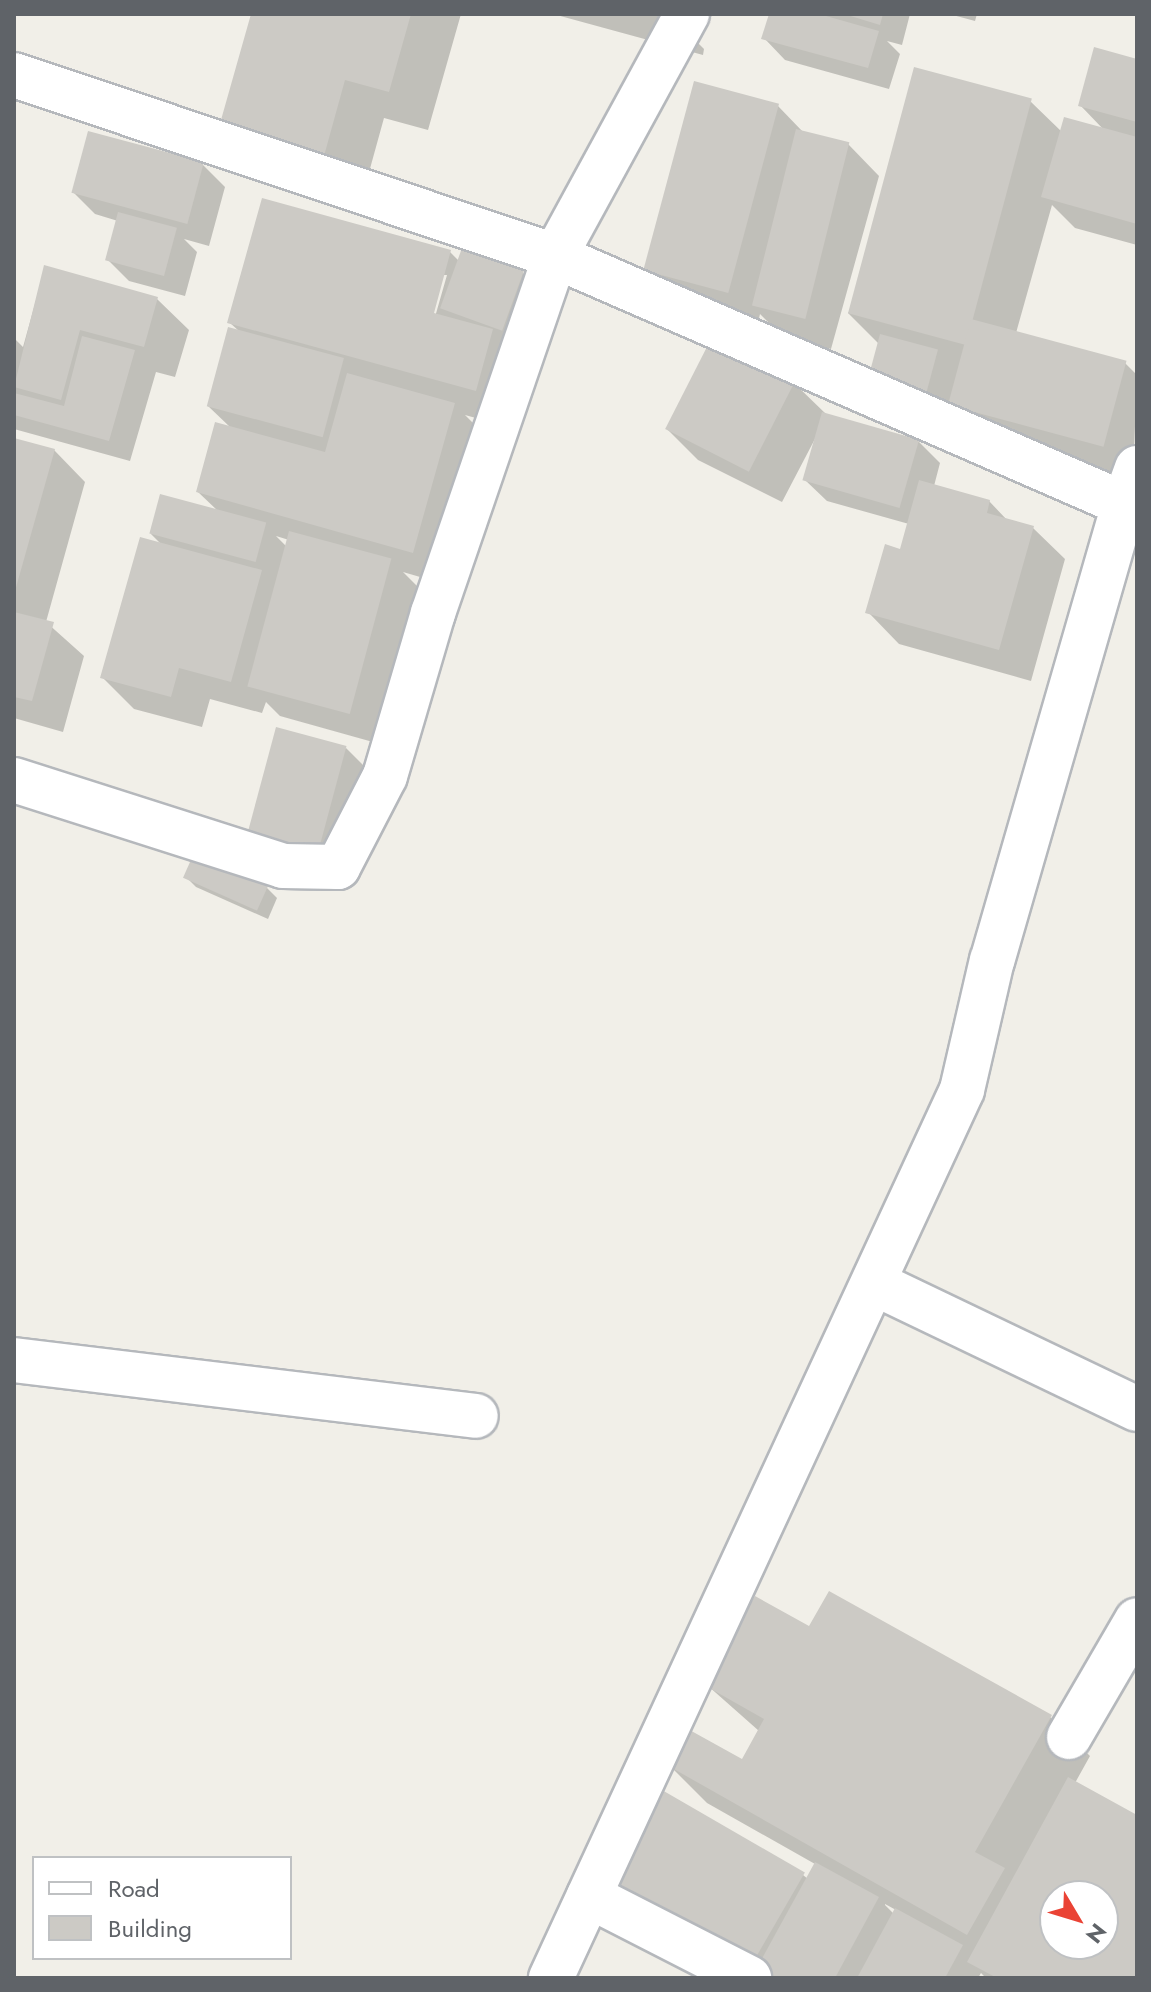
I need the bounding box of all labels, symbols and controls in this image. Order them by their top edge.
legend [32,1856,292,1960]
text: Road [108,1871,160,1906]
north arrow [1039,1880,1119,1960]
text: Building [108,1911,192,1946]
text: N [1078,1917,1114,1950]

